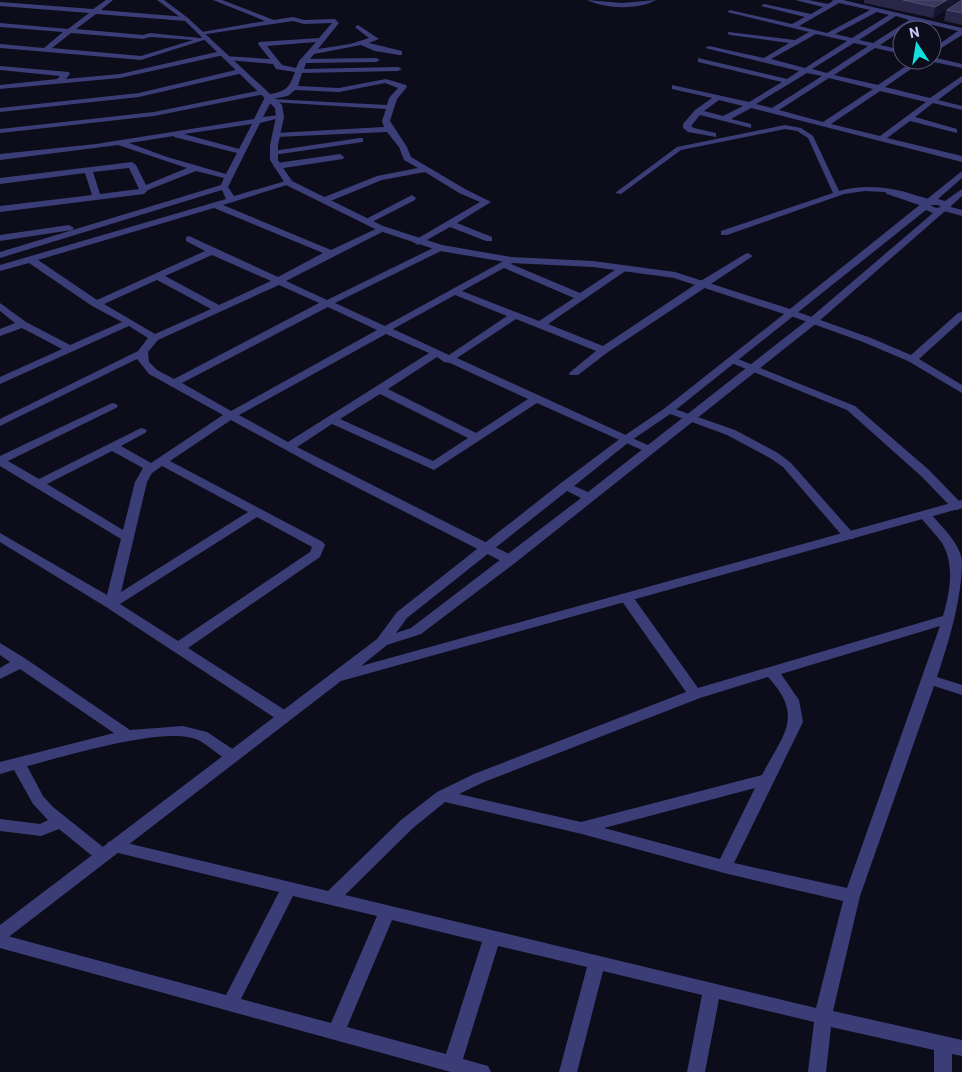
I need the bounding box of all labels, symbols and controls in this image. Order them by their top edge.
north arrow [892,20,942,70]
text: N [908,23,921,41]

